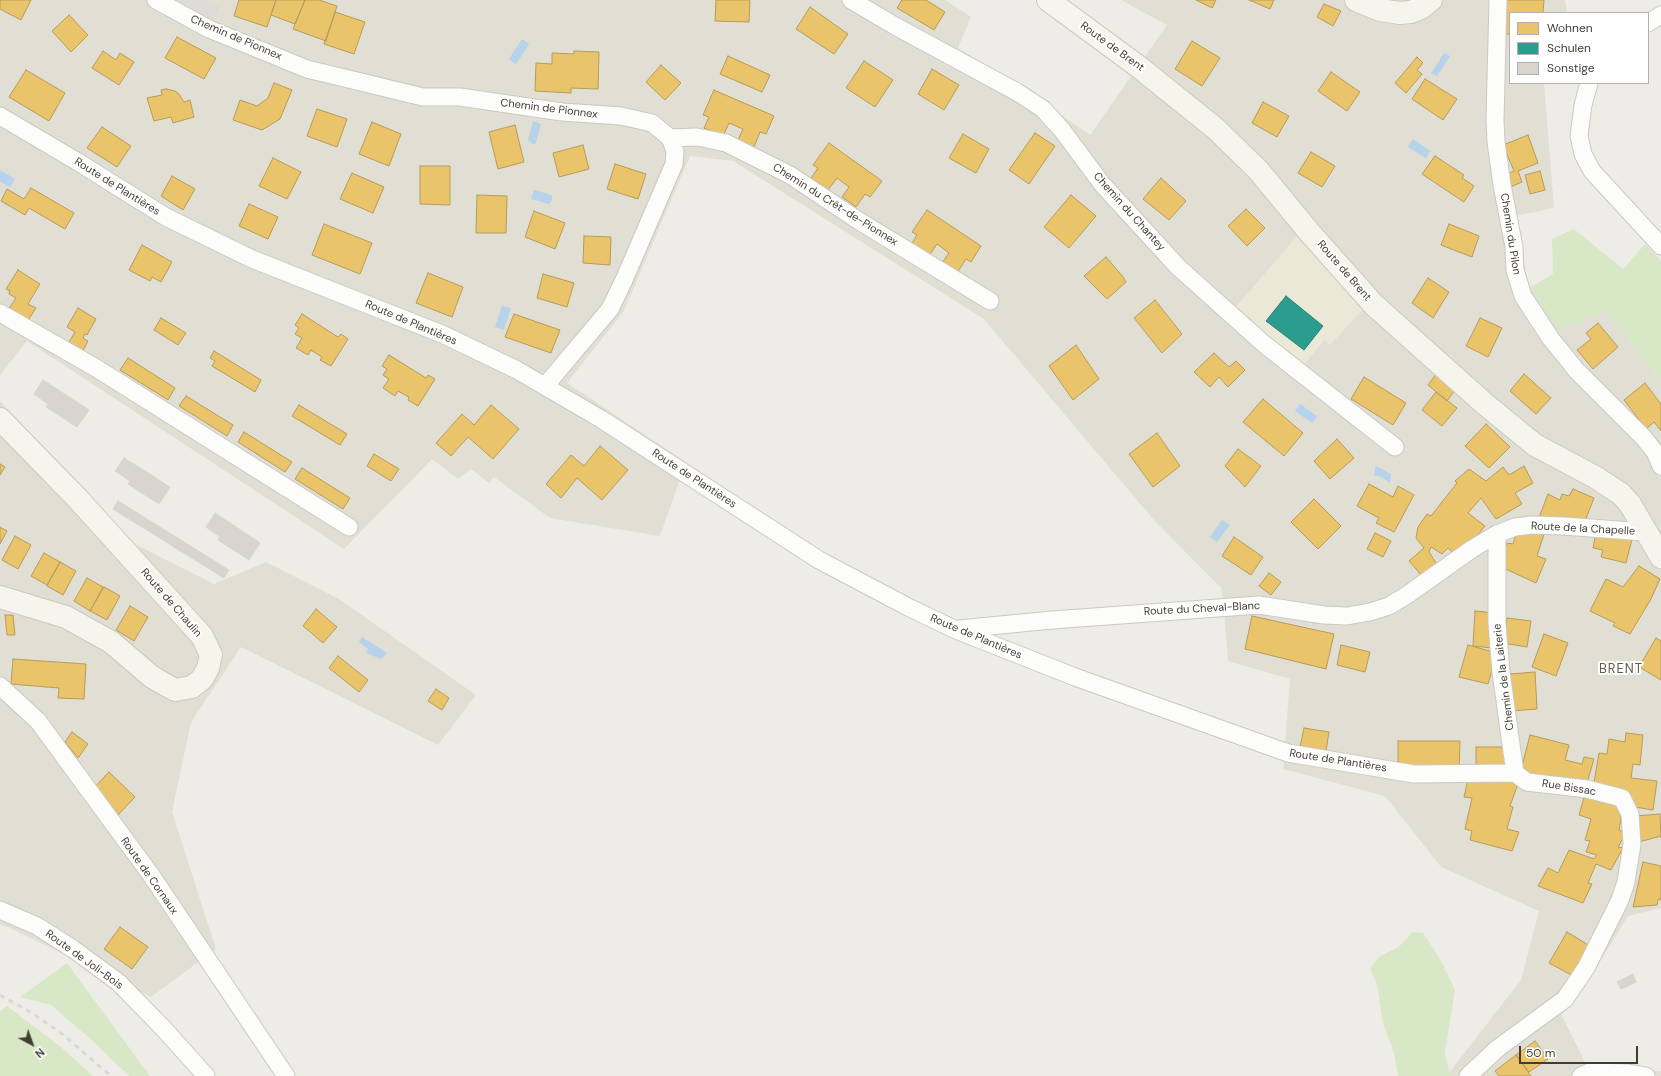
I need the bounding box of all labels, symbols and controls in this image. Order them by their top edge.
legend [1509,12,1649,84]
street label: Chemin de Pionnex [188,13,284,63]
street label: Route de Brent [1077,19,1147,75]
text: Wohnen [1547,20,1593,36]
text: Schulen [1547,40,1591,56]
text: Sonstige [1547,60,1595,76]
street label: Chemin de Pionnex [500,96,598,122]
street label: Route de Plantières [72,155,162,219]
street label: Chemin du Crêt-de-Pionnex [770,161,900,249]
street label: Chemin du Chantey [1090,170,1168,254]
street label: Chemin du Pilon [1497,192,1523,276]
street label: Route de Brent [1314,238,1374,304]
street label: Route de Plantières [363,298,459,348]
street label: Route de Plantières [649,447,739,511]
street label: Route de la Chapelle [1531,520,1635,538]
street label: Route de Chaulin [138,566,204,640]
street label: Route du Cheval-Blanc [1144,599,1260,619]
street label: Route de Plantières [928,612,1024,662]
street label: Chemin de la Laiterie [1491,623,1517,731]
district label: BRENT [1599,662,1643,678]
street label: Route de Plantières [1288,747,1388,775]
street label: Rue Bissac [1541,777,1597,799]
street label: Route de Cornaux [118,835,180,917]
street label: Route de Joli-Bois [43,927,125,993]
north arrow [12,1024,52,1064]
scale bar [1521,1038,1640,1064]
text: N [32,1045,47,1061]
text: 50 m [1526,1045,1555,1061]

